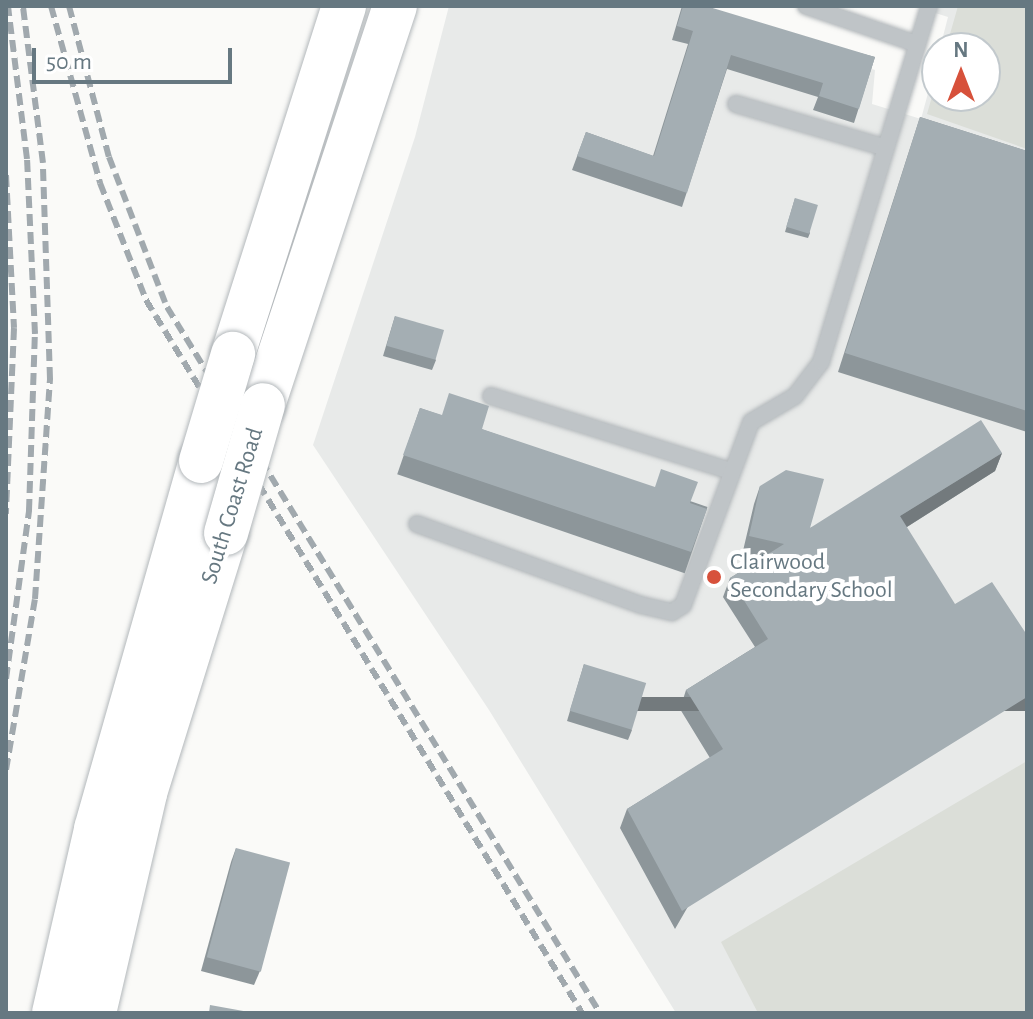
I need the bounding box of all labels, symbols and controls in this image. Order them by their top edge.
scale bar [36,32,236,82]
north arrow [921,32,1001,112]
text: N [953,39,969,61]
text: 50 m [46,50,92,74]
street label: South Coast Road [196,424,270,588]
place label: Clairwood Secondary School [730,549,893,605]
marker: Clairwood Secondary School [705,568,723,586]

